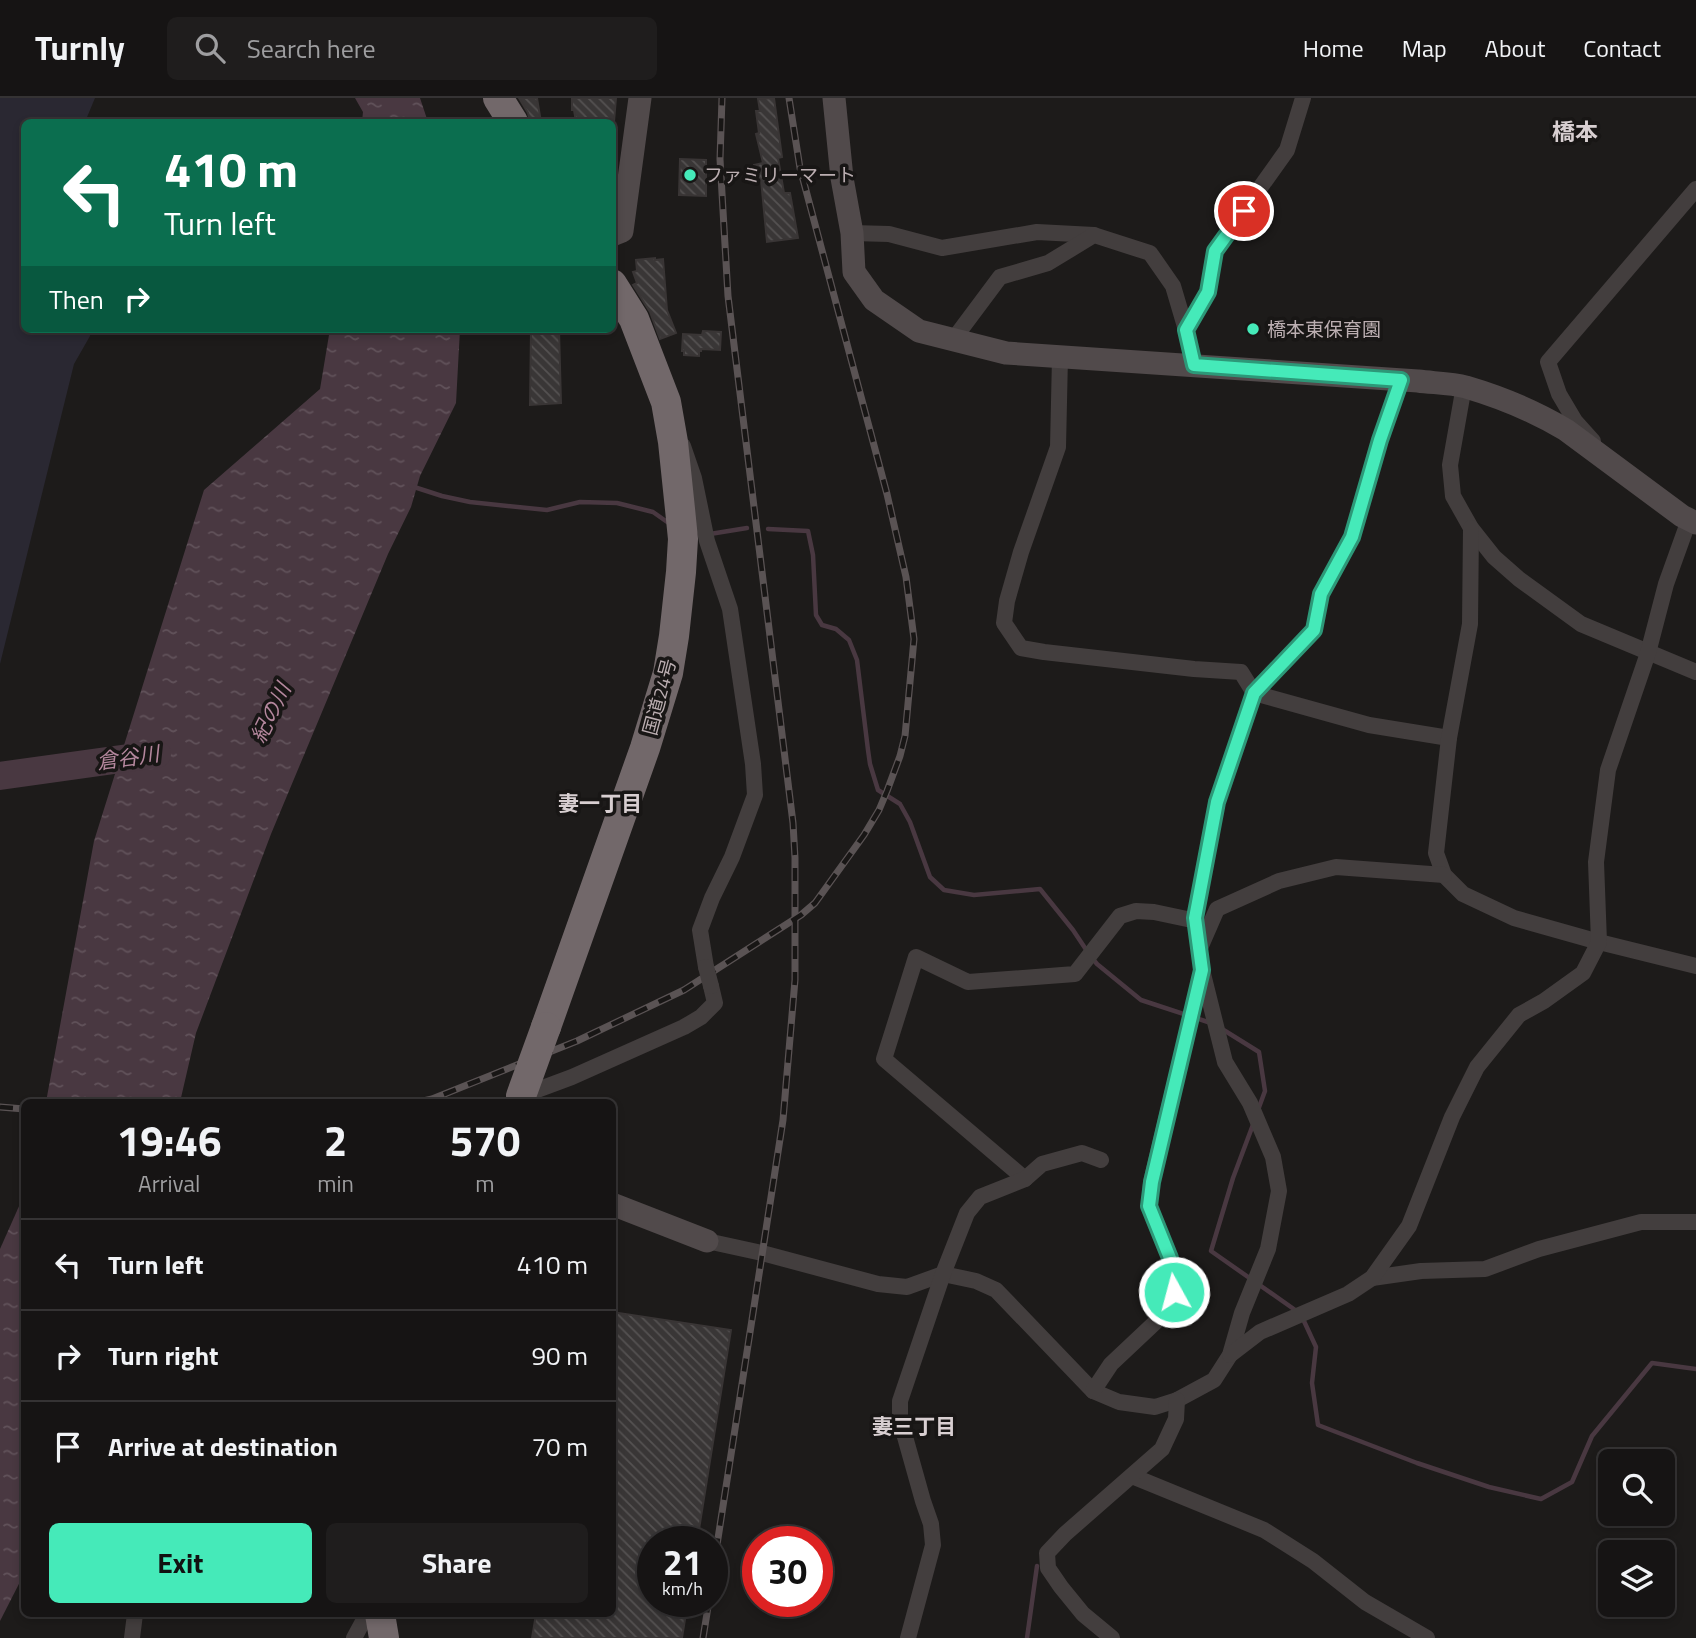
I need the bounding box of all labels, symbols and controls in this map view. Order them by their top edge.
search box [167,17,657,80]
text: Turnly [35,23,125,73]
icon: search [191,29,229,67]
text: Search here [247,29,376,68]
text: Home [1303,30,1364,66]
text: Map [1402,30,1447,66]
text: About [1485,30,1545,66]
text: Contact [1583,30,1661,66]
district label: 橋本 [1552,114,1598,149]
text: 410 m [164,131,298,206]
icon: left [49,147,140,238]
place label: ファミリーマート [704,160,856,189]
marker: ファミリーマート [682,167,698,183]
pin [1214,181,1274,241]
icon: arrive [1225,192,1263,230]
text: Turn left [164,199,276,247]
text: Then [49,280,104,319]
icon: right [118,280,156,318]
place label: 橋本東保育園 [1267,314,1381,343]
marker: 橋本東保育園 [1245,321,1261,337]
street label: 国道24号 [634,655,683,738]
water label: 紀の川 [242,675,299,748]
water label: 倉谷川 [94,737,163,777]
district label: 妻一丁目 [558,787,642,819]
text: 19:46 [117,1108,222,1172]
text: 2 [324,1108,347,1172]
text: 570 [450,1108,520,1172]
text: Arrival [138,1166,200,1201]
text: min [317,1166,354,1201]
text: m [475,1166,495,1201]
text: Turn left [108,1245,203,1284]
text: 410 m [517,1245,588,1284]
icon: left [49,1246,87,1284]
position arrow [1137,1255,1211,1329]
text: Turn right [108,1336,219,1375]
text: 90 m [531,1336,588,1375]
icon: right [49,1337,87,1375]
district label: 妻三丁目 [872,1410,956,1442]
text: Arrive at destination [108,1427,338,1466]
text: 70 m [531,1427,588,1466]
icon: arrive [49,1428,87,1466]
map controls [1598,1449,1675,1617]
button: search [1598,1449,1675,1526]
button: Exit [49,1523,312,1603]
button: Share [326,1523,588,1603]
speed limit sign: 30 [742,1526,833,1617]
text: 21 [663,1535,702,1589]
button: layers [1598,1540,1675,1617]
text: km/h [662,1575,703,1602]

